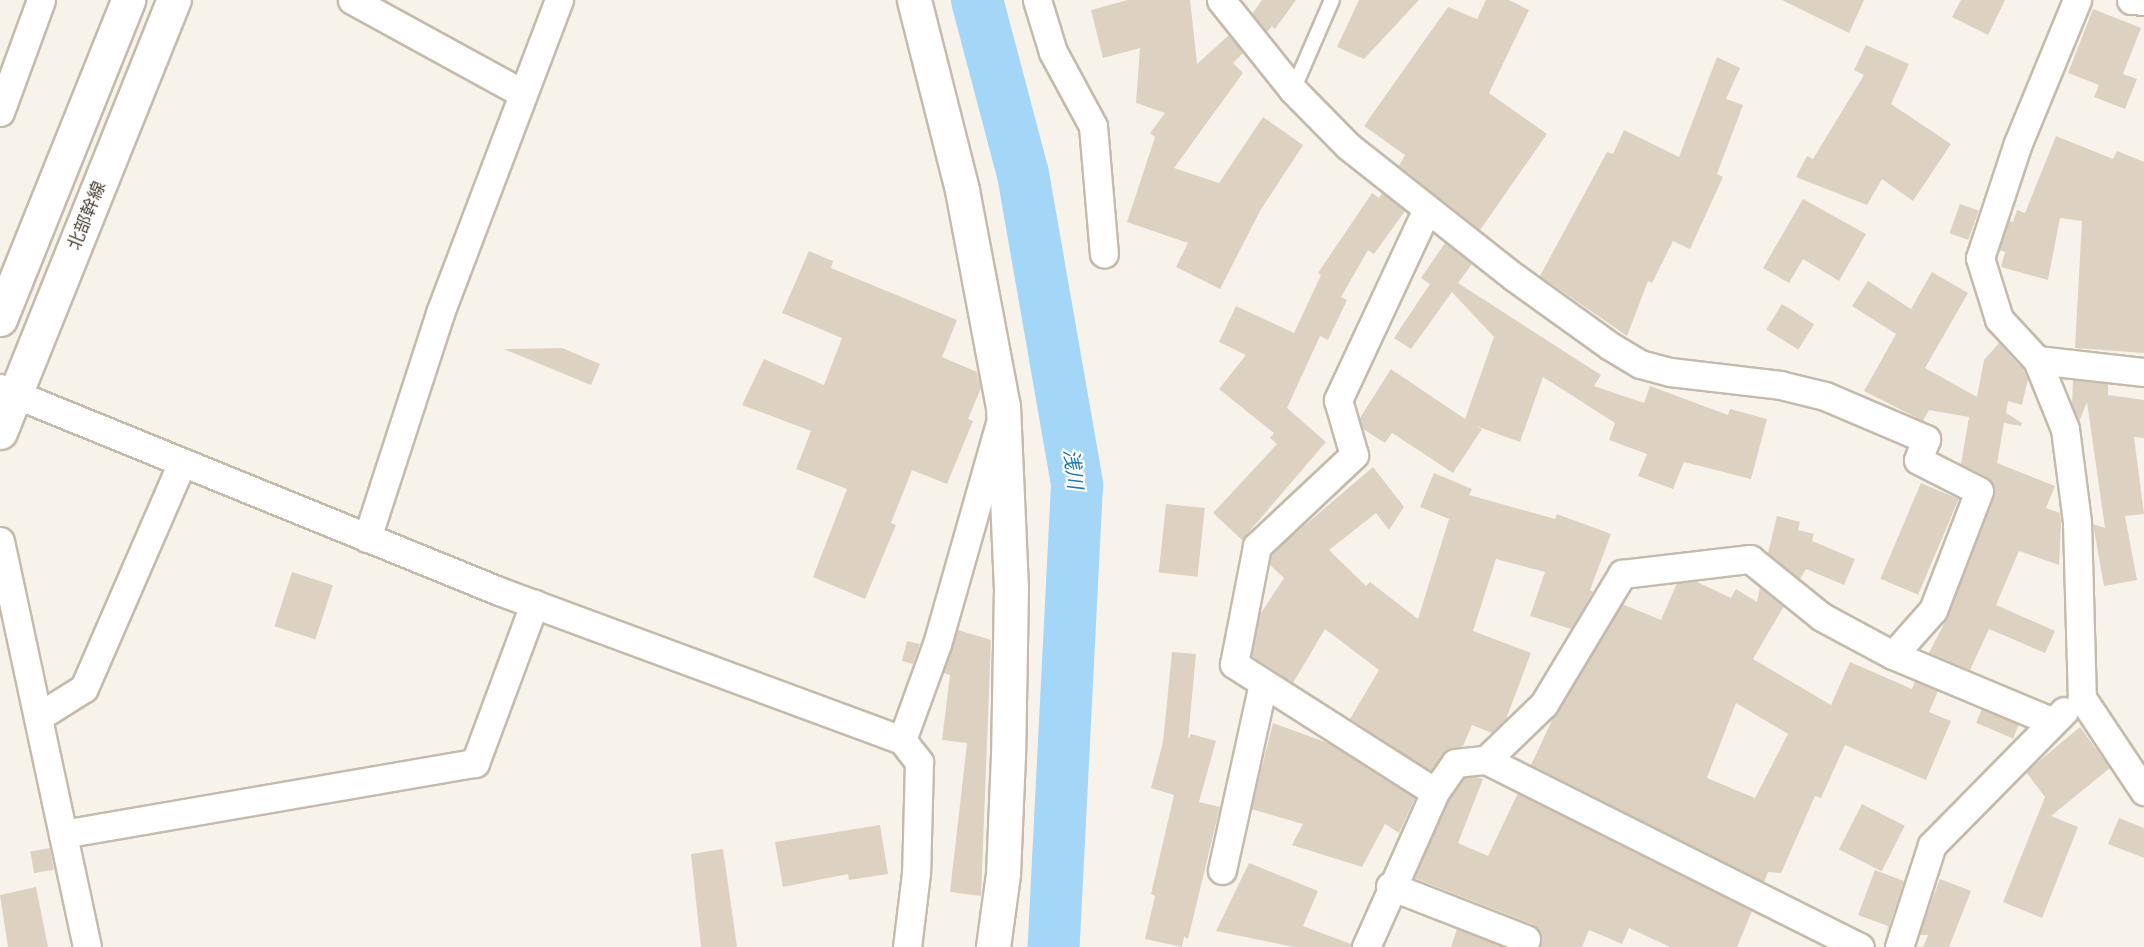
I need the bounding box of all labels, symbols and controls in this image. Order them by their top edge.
street label: 北部幹線 [64,179,110,253]
water label: 浅川 [1059,448,1087,490]

